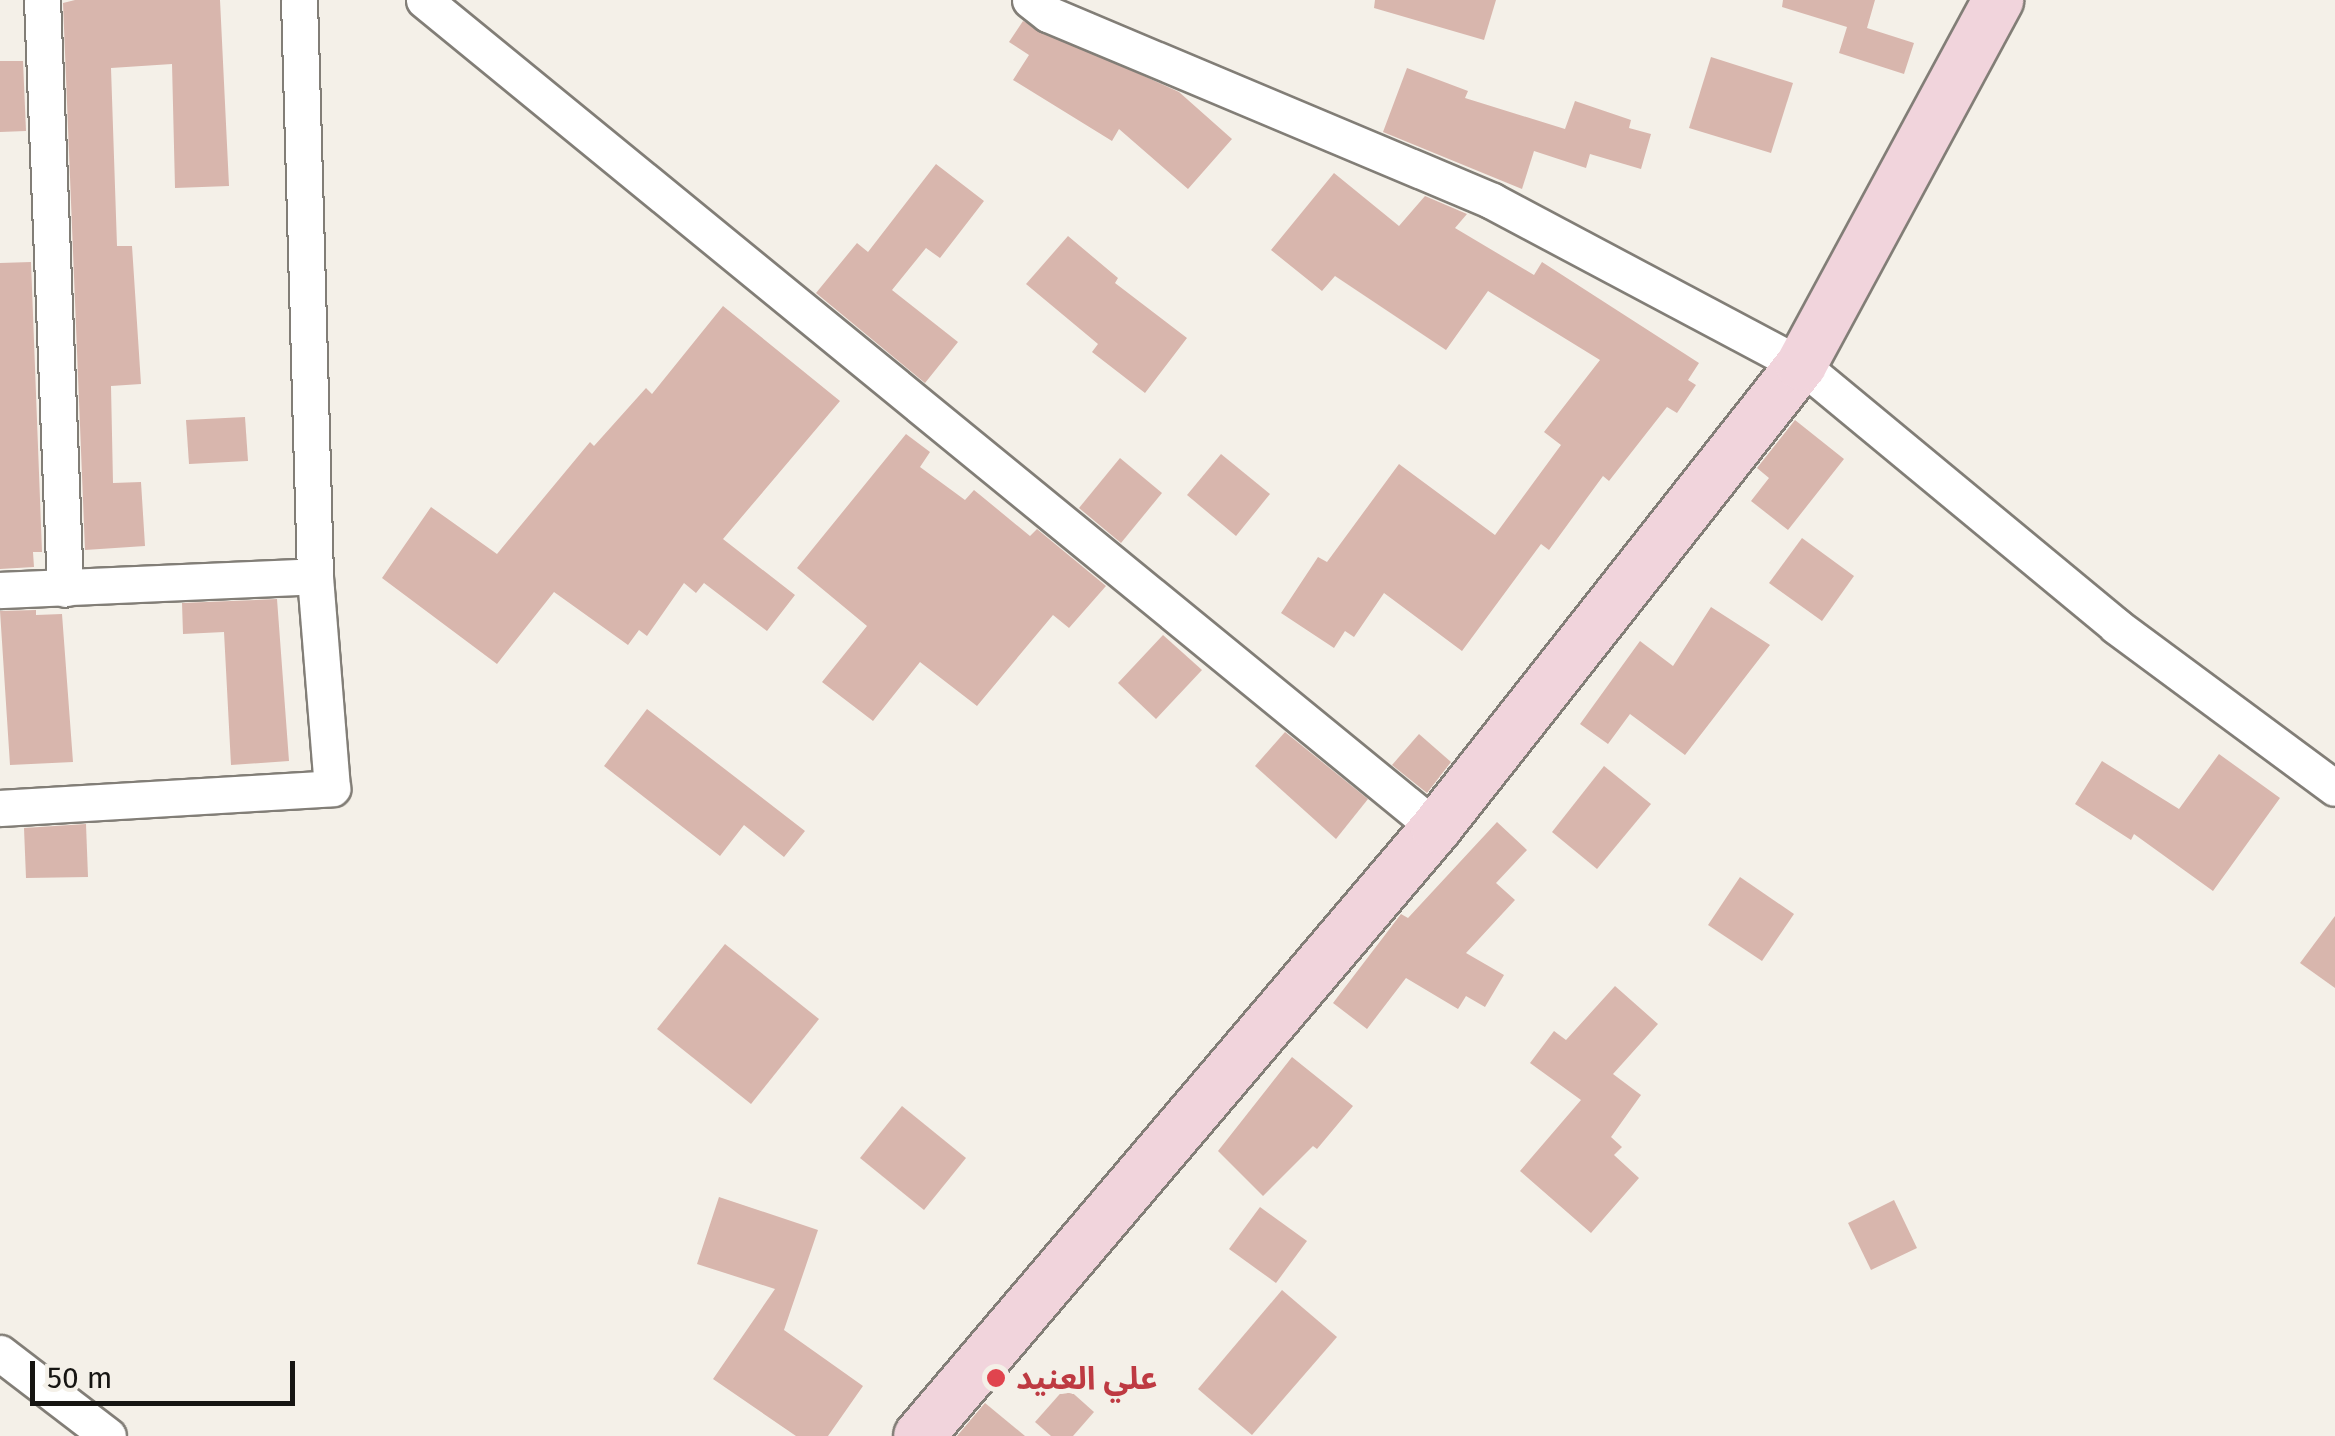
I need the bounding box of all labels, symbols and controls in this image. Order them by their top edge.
scale bar [35,1341,300,1403]
place label: علي العنيد [1016,1359,1158,1397]
text: 50 m [47,1360,112,1396]
marker: علي العنيد [985,1367,1007,1389]

